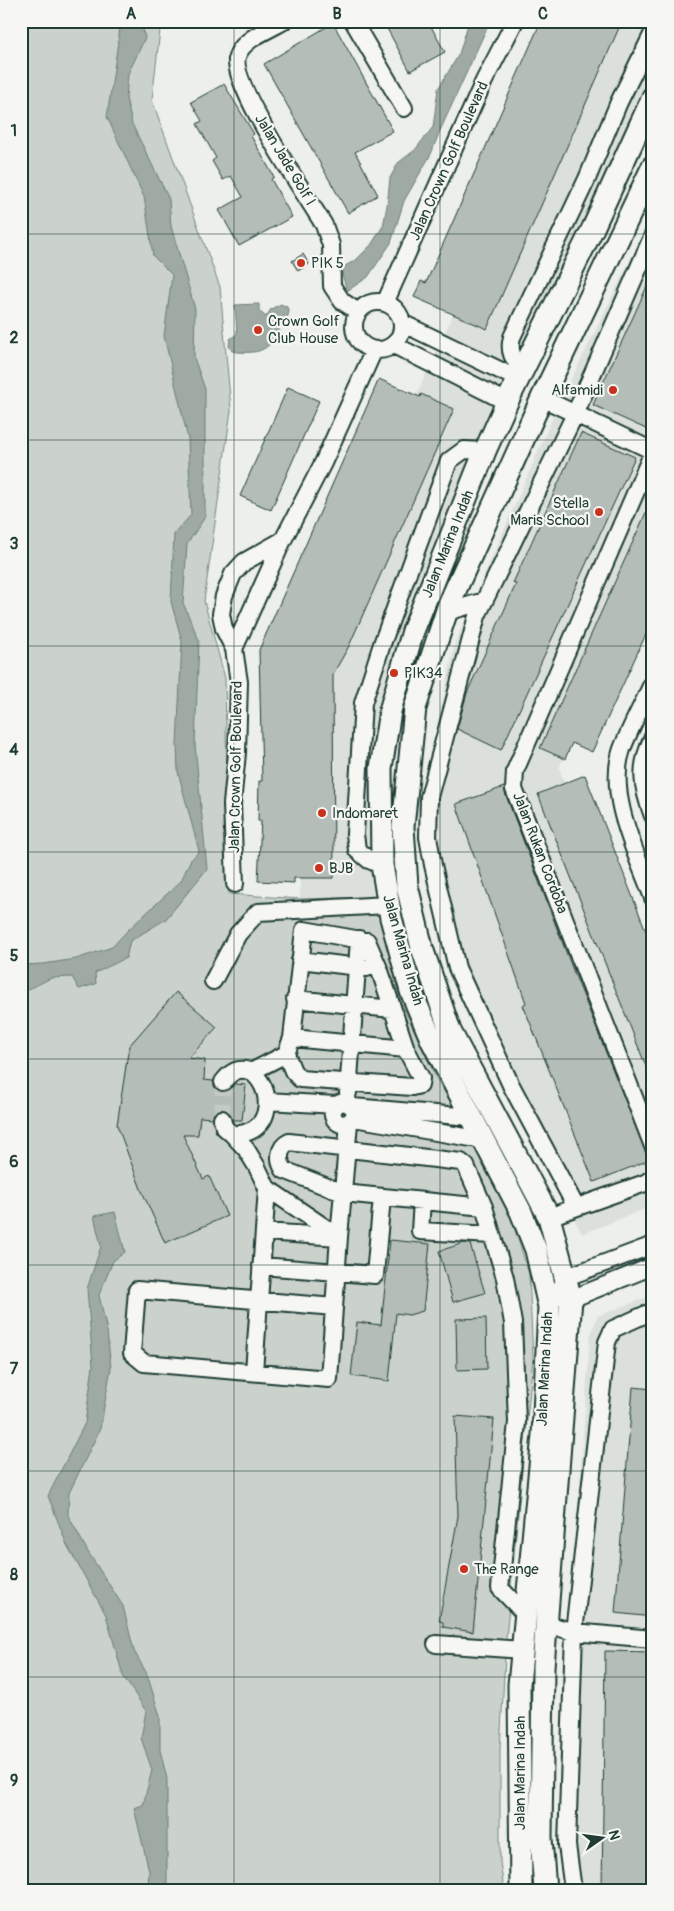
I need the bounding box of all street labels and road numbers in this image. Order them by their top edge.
street label: Jalan Crown Golf Boulevard [405,78,493,244]
street label: Jalan Jade Golf I [250,111,320,209]
street label: Jalan Marina Indah [418,487,478,601]
street label: Jalan Crown Golf Boulevard [225,681,247,853]
street label: Jalan Rukan Cordoba [508,790,572,916]
street label: Jalan Marina Indah [378,892,428,1008]
street label: Jalan Marina Indah [533,1311,557,1427]
street label: Jalan Marina Indah [511,1716,530,1830]

